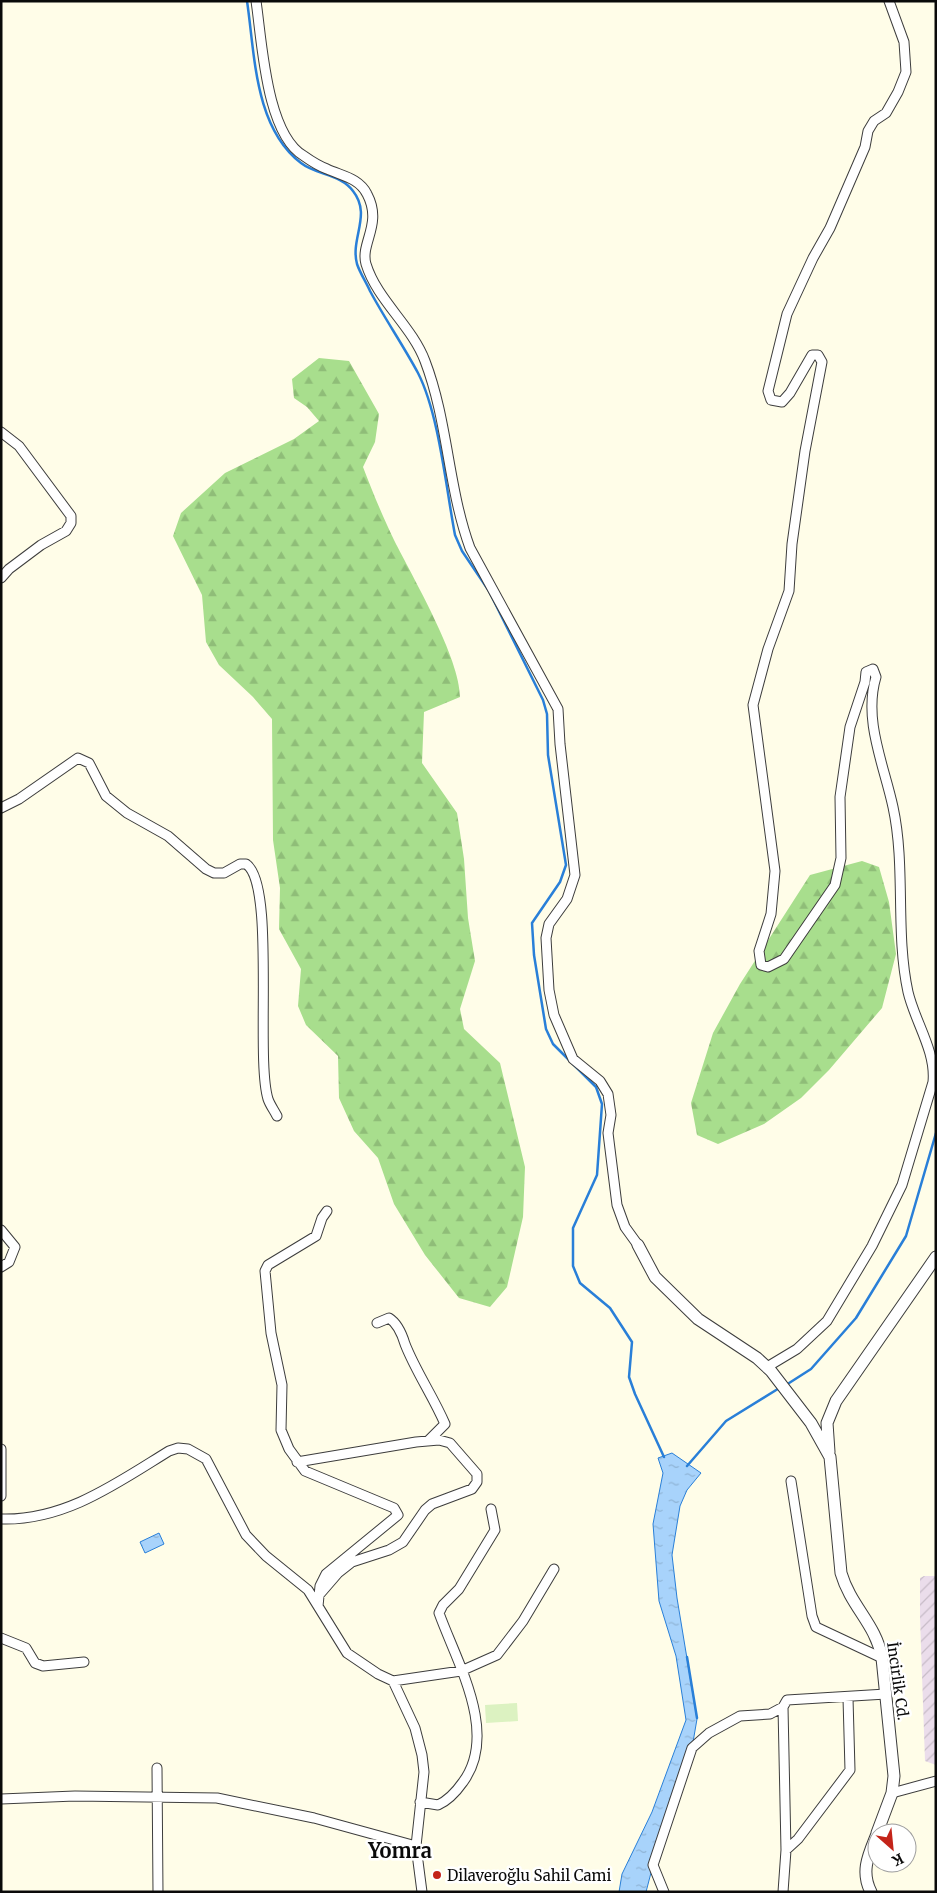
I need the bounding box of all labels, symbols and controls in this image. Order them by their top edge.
street label: İncirlik Cd. [883,1641,913,1721]
north arrow [867,1823,917,1873]
district label: Yomra [367,1838,432,1863]
text: K [889,1849,907,1870]
place label: Dilaveroğlu Sahil Cami [447,1866,611,1885]
marker: Dilaveroğlu Sahil Cami [431,1869,443,1881]

